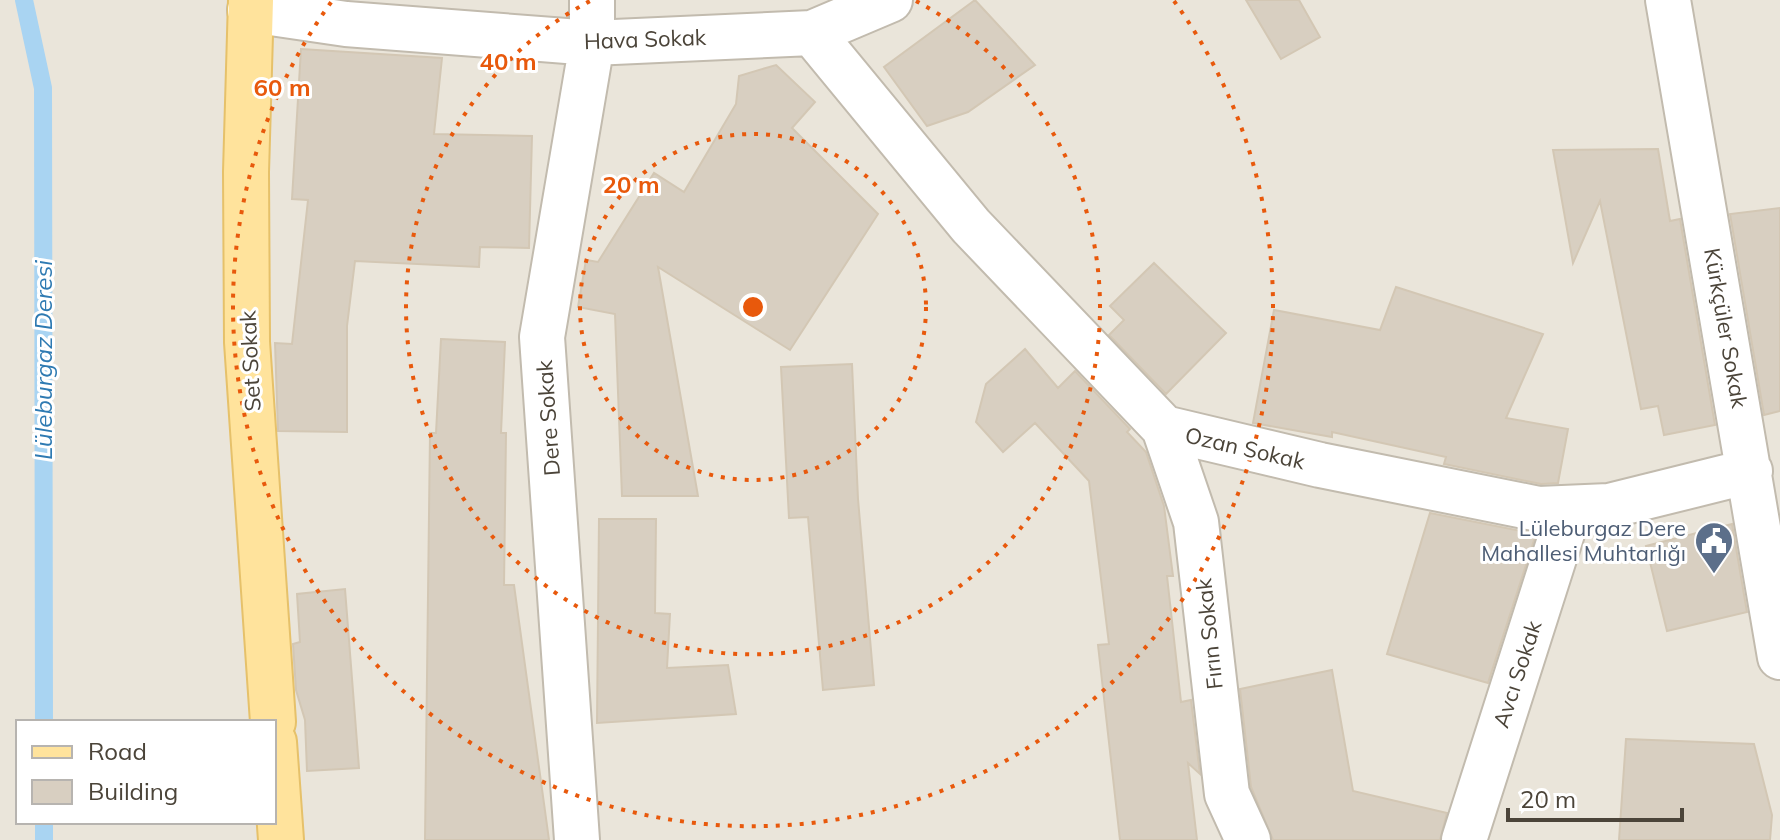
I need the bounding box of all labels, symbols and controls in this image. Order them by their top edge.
street label: Hava Sokak [583,23,707,55]
text: 40 m [480,46,536,76]
text: 60 m [254,72,310,102]
text: 20 m [603,169,659,199]
street label: Kürkçüler Sokak [1698,246,1754,411]
water label: Lüleburgaz Deresi [28,260,58,460]
centre of rings [739,293,767,321]
street label: Set Sokak [233,309,267,412]
street label: Dere Sokak [530,359,566,477]
street label: Ozan Sokak [1182,421,1308,476]
place label: Lüleburgaz Dere Mahallesi Muhtarlığı [1481,514,1686,567]
public building icon: Lüleburgaz Dere Mahallesi Muhtarlığı [1693,520,1735,575]
street label: Fırın Sokak [1189,577,1229,691]
street label: Avcı Sokak [1487,616,1548,731]
legend [16,720,276,824]
text: Road [88,736,147,766]
scale bar [1508,772,1682,822]
text: Building [88,776,178,806]
text: 20 m [1520,784,1576,814]

